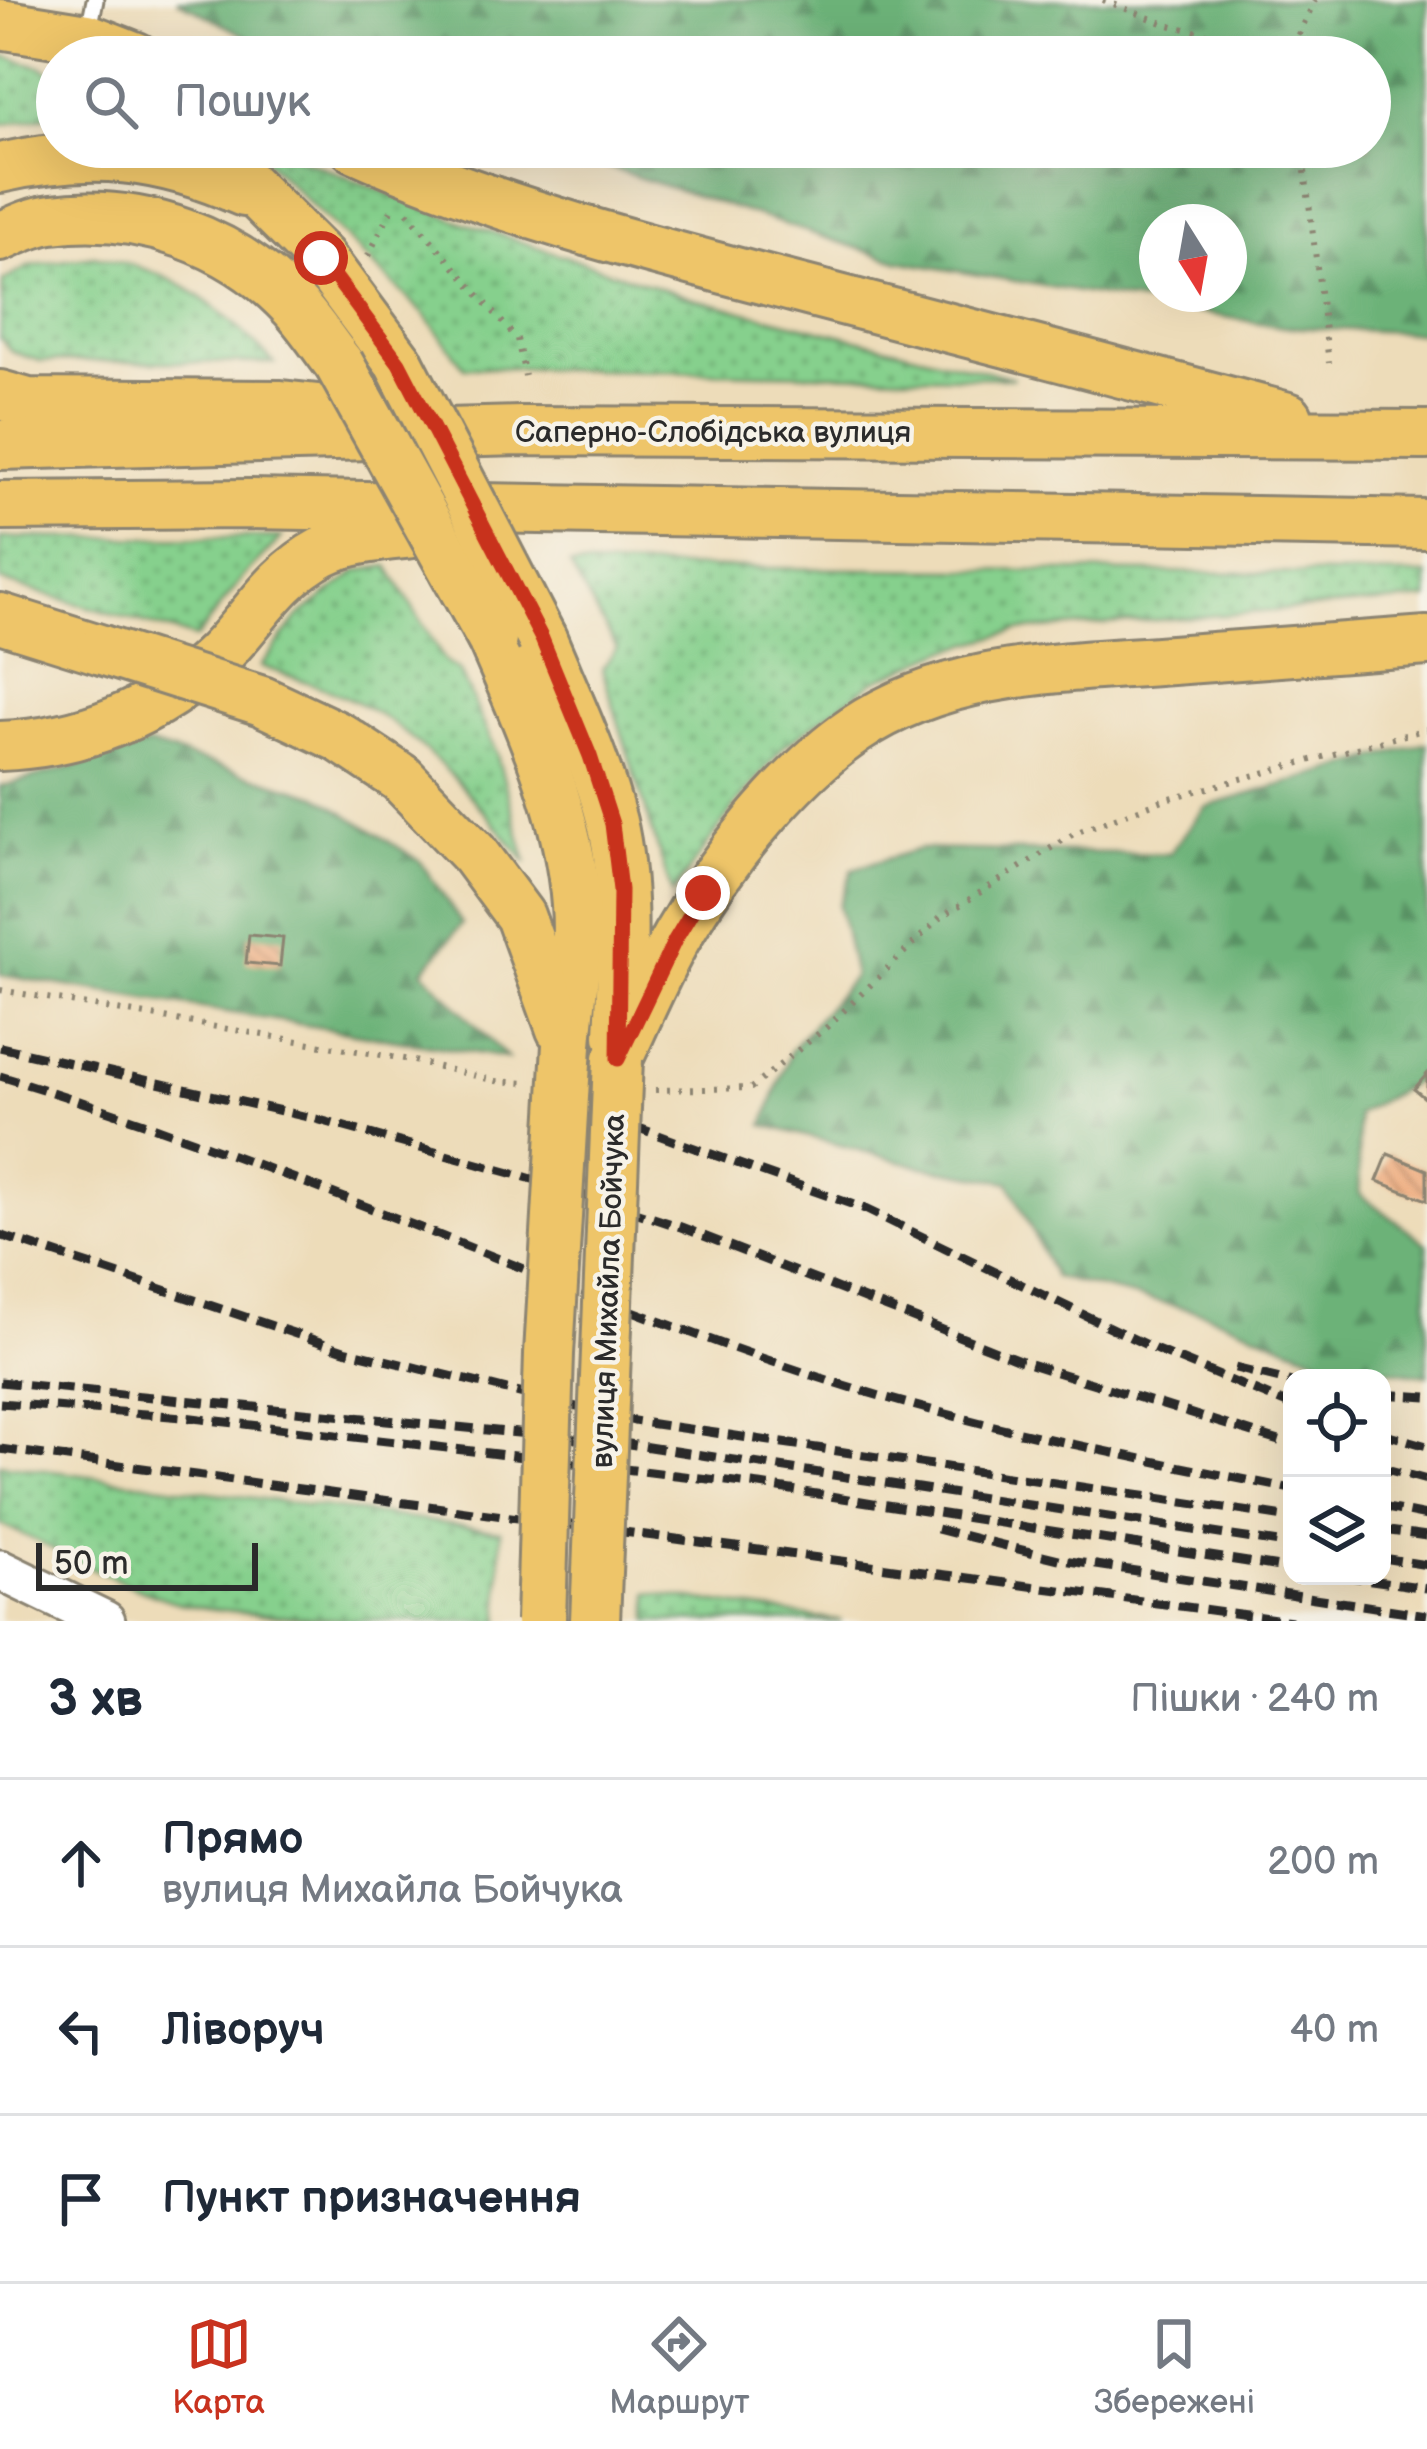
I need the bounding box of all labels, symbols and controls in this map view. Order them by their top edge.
search box [36,36,1391,168]
icon: search [78,69,144,135]
text: Пошук [174,75,311,130]
north arrow [1139,204,1247,312]
route start [294,231,348,285]
street label: Саперно-Слобідська вулиця [515,415,911,451]
route end [676,866,730,920]
street label: вулиця Михайла Бойчука [585,1113,633,1469]
map controls [1283,1369,1391,1585]
button: locate [1283,1369,1391,1477]
button: layers [1283,1477,1391,1585]
scale bar [36,1537,258,1590]
text: 50 m [54,1544,129,1584]
text: 3 хв [48,1669,143,1730]
text: Пішки · 240 m [1130,1676,1379,1723]
text: Прямо [162,1812,303,1867]
icon: ahead [48,1830,114,1896]
text: 200 m [1267,1839,1379,1886]
text: вулиця Михайла Бойчука [162,1867,623,1914]
icon: left [48,1998,114,2064]
text: Ліворуч [162,2003,325,2058]
text: 40 m [1289,2007,1379,2054]
icon: arrive [48,2166,114,2232]
text: Пункт призначення [162,2171,581,2226]
tab: Карта [172,2311,265,2423]
tab: Маршрут [609,2311,750,2423]
tab: Збережені [1094,2311,1255,2423]

